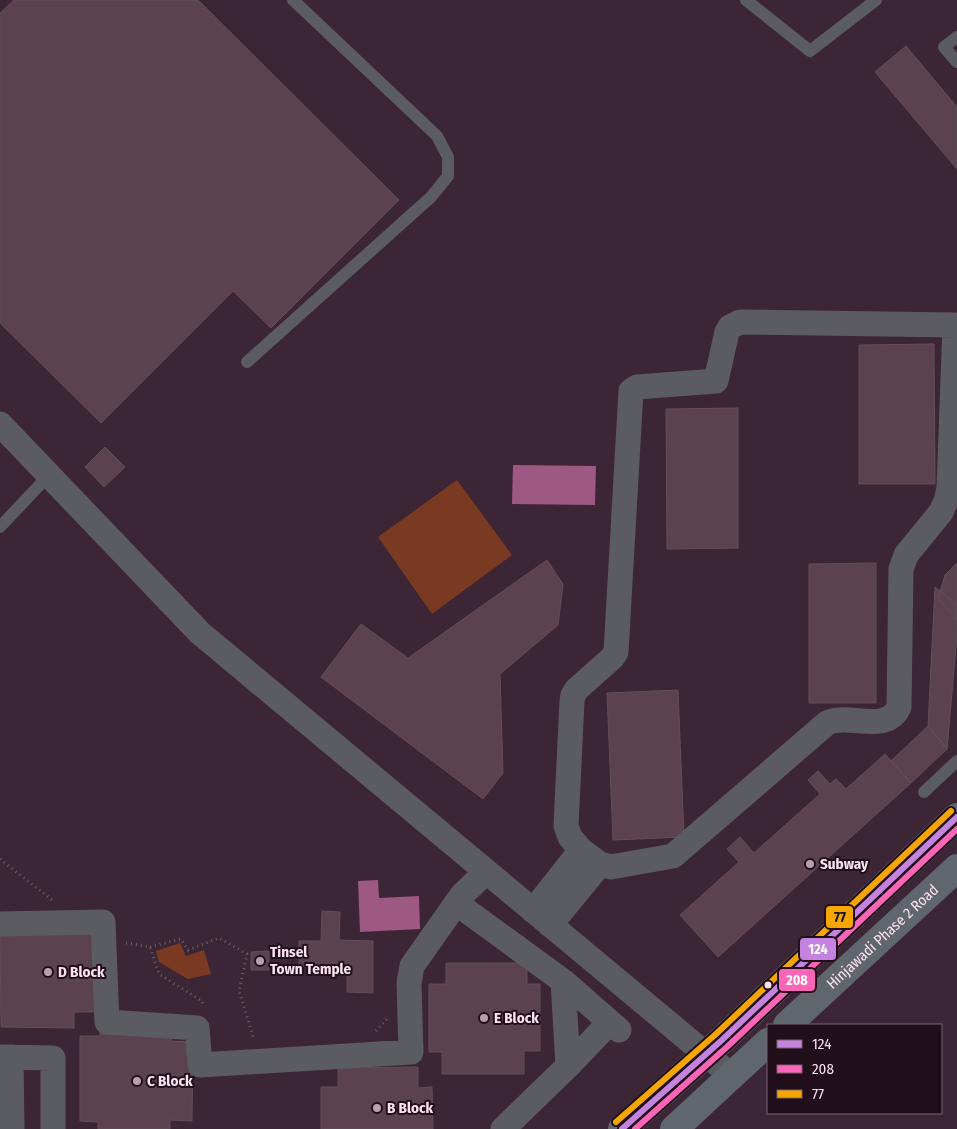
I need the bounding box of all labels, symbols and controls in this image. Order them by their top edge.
place label: Subway [820,855,869,873]
marker: Subway [804,858,816,870]
street label: Hinjawadi Phase 2 Road [823,881,942,993]
line badge: 77 [825,905,854,929]
text: 77 [834,909,846,926]
line badge: 124 [799,937,837,961]
text: 124 [808,941,828,958]
place label: Tinsel Town Temple [270,943,352,978]
marker: Tinsel Town Temple [254,955,266,967]
place label: D Block [58,963,105,981]
marker: D Block [42,966,54,978]
line badge: 208 [778,968,816,992]
text: 208 [785,972,808,989]
unlabelled marker [763,980,773,990]
place label: E Block [494,1009,539,1027]
marker: E Block [478,1012,490,1024]
legend [767,1024,942,1114]
text: 124 [812,1035,831,1053]
text: 208 [812,1060,834,1078]
place label: C Block [147,1072,193,1090]
marker: C Block [131,1075,143,1087]
text: 77 [812,1085,824,1103]
place label: B Block [387,1099,433,1117]
marker: B Block [371,1102,383,1114]

